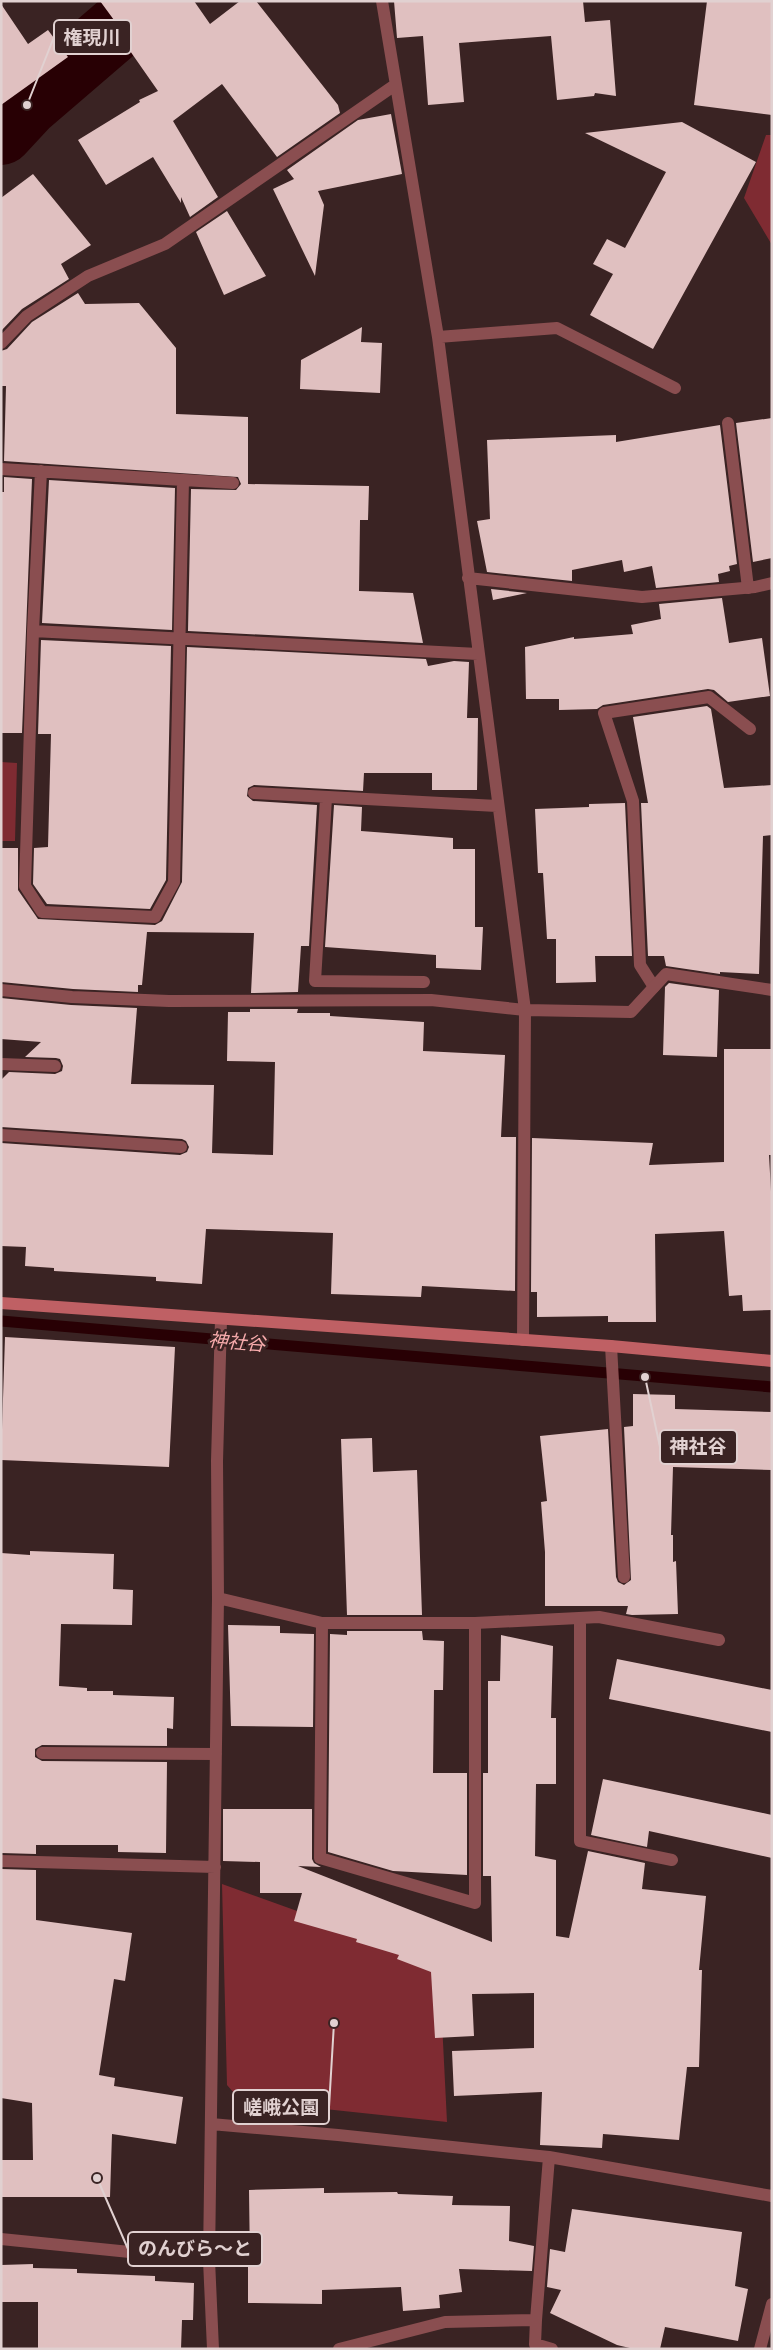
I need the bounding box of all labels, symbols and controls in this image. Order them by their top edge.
callout: 権現川 [54,20,131,54]
text: 権現川 [63,25,121,48]
water label: 神社谷 [208,1327,268,1355]
callout: 神社谷 [660,1430,737,1464]
text: 神社谷 [669,1434,727,1457]
callout: 嵯峨公園 [233,2090,329,2124]
text: 嵯峨公園 [243,2095,319,2118]
callout: のんびら～と [128,2232,262,2266]
text: のんびら～と [138,2236,252,2259]

